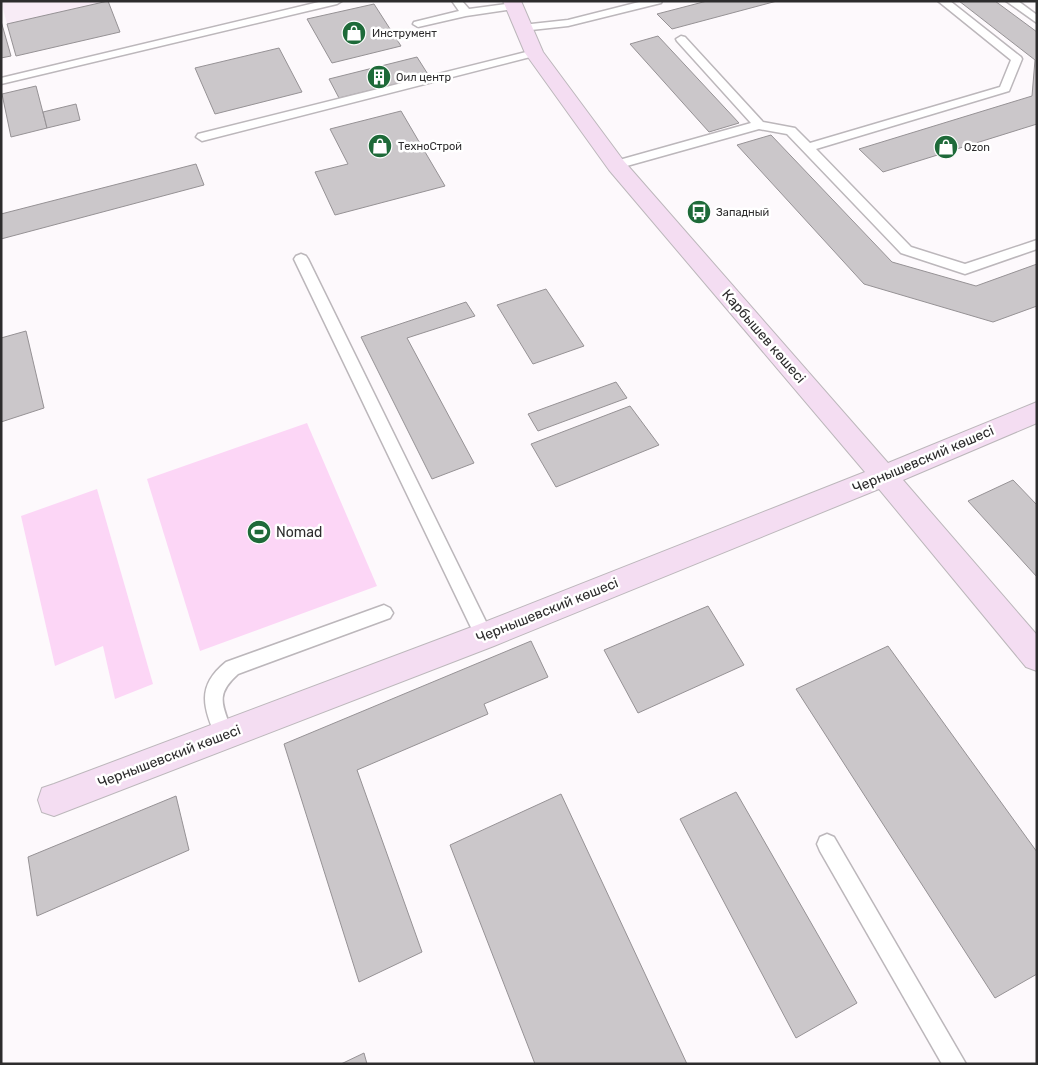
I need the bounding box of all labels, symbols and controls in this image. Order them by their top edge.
shop icon: Инструмент [341,20,367,46]
place label: Инструмент [372,27,437,40]
building icon: Оил центр [366,64,392,90]
place label: Оил центр [396,71,451,84]
shop icon: ТехноСтрой [367,133,393,159]
shop icon: Ozon [933,134,959,160]
place label: ТехноСтрой [398,140,462,153]
place label: Ozon [964,141,990,154]
bus stop icon: Западный [686,199,712,225]
place label: Западный [716,206,769,219]
street label: Карбышев көшесі [718,286,809,387]
street label: Чернышевский көшесі [850,422,996,497]
sports icon: Nomad [246,519,272,545]
place label: Nomad [276,524,322,541]
street label: Чернышевский көшесі [474,574,621,647]
street label: Чернышевский көшесі [95,721,243,792]

